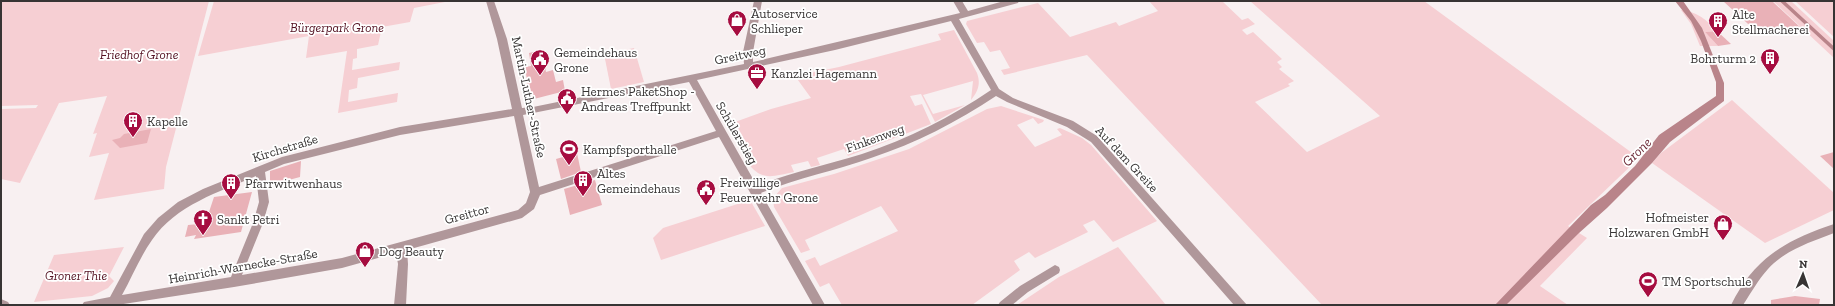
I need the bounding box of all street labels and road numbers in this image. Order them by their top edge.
street label: Martin-Luther-Straße [509,35,549,159]
street label: Greitweg [713,42,767,68]
street label: Schülerstieg [713,99,761,167]
street label: Finkenweg [844,120,906,156]
street label: Auf dem Greite [1092,123,1162,195]
street label: Kirchstraße [250,131,320,165]
street label: Greittor [443,201,491,227]
street label: Heinrich-Warnecke-Straße [167,246,319,286]

